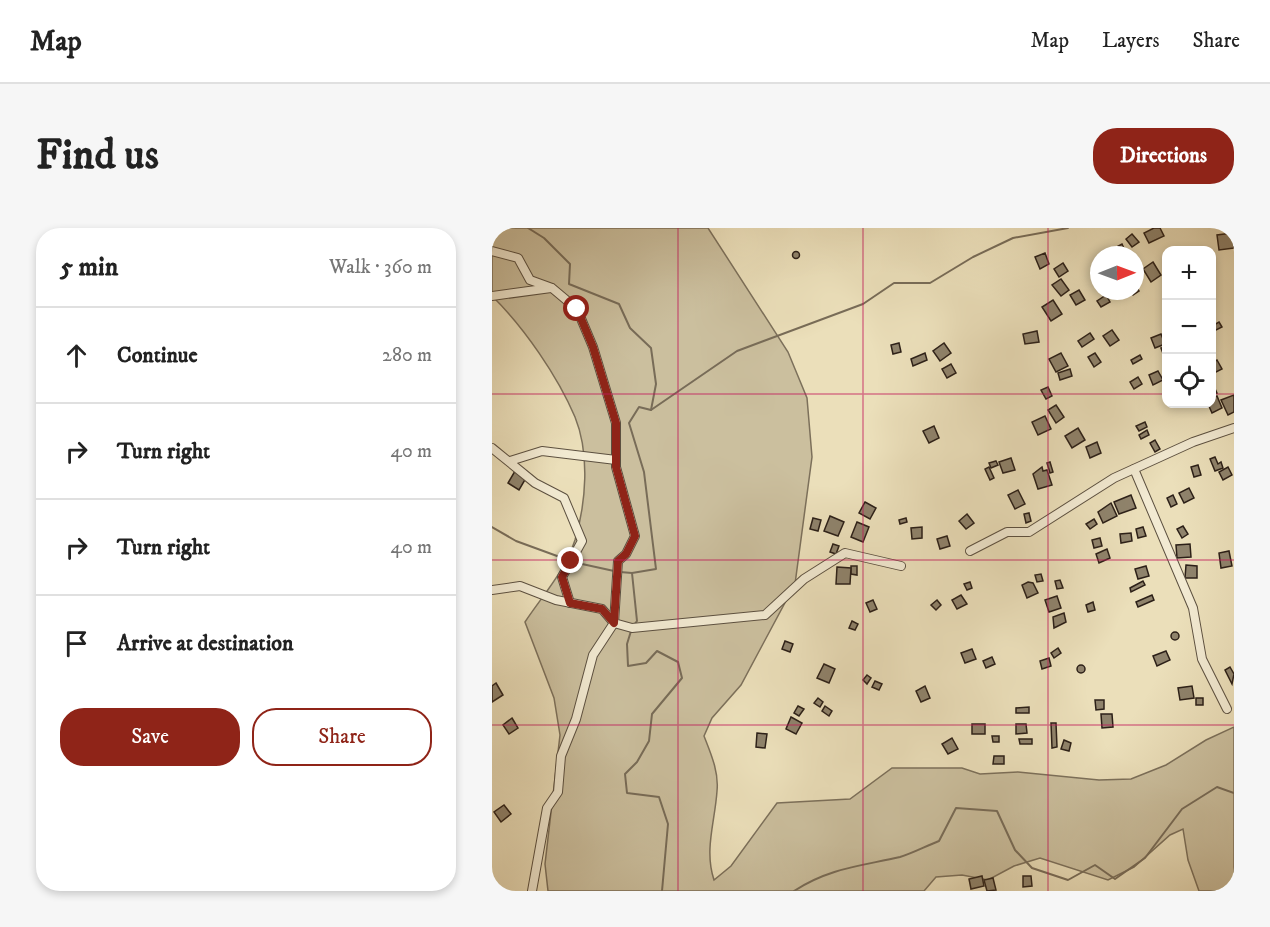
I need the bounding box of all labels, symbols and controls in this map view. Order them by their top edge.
text: Map [30,24,82,59]
text: Map [1030,28,1069,54]
text: Layers [1102,28,1160,54]
text: Share [1193,28,1240,54]
button: Directions [1093,128,1234,184]
text: Find us [36,130,159,182]
north arrow [1090,246,1144,300]
map controls [1162,246,1216,408]
button: + [1162,246,1216,300]
text: 5 min [60,251,118,284]
text: Walk · 360 m [329,255,432,280]
route start [563,295,589,321]
button: − [1162,300,1216,354]
icon: ahead [60,339,93,372]
text: Continue [117,342,198,369]
text: 280 m [382,343,432,368]
button: locate [1162,354,1216,408]
icon: right [60,435,93,468]
text: Turn right [117,438,210,465]
text: 40 m [390,439,432,464]
icon: right [60,531,93,564]
text: Turn right [117,534,210,561]
text: 40 m [390,535,432,560]
route end [557,547,583,573]
icon: arrive [60,627,93,660]
text: Arrive at destination [117,630,294,657]
button: Save [60,708,240,766]
button: Share [252,708,432,766]

